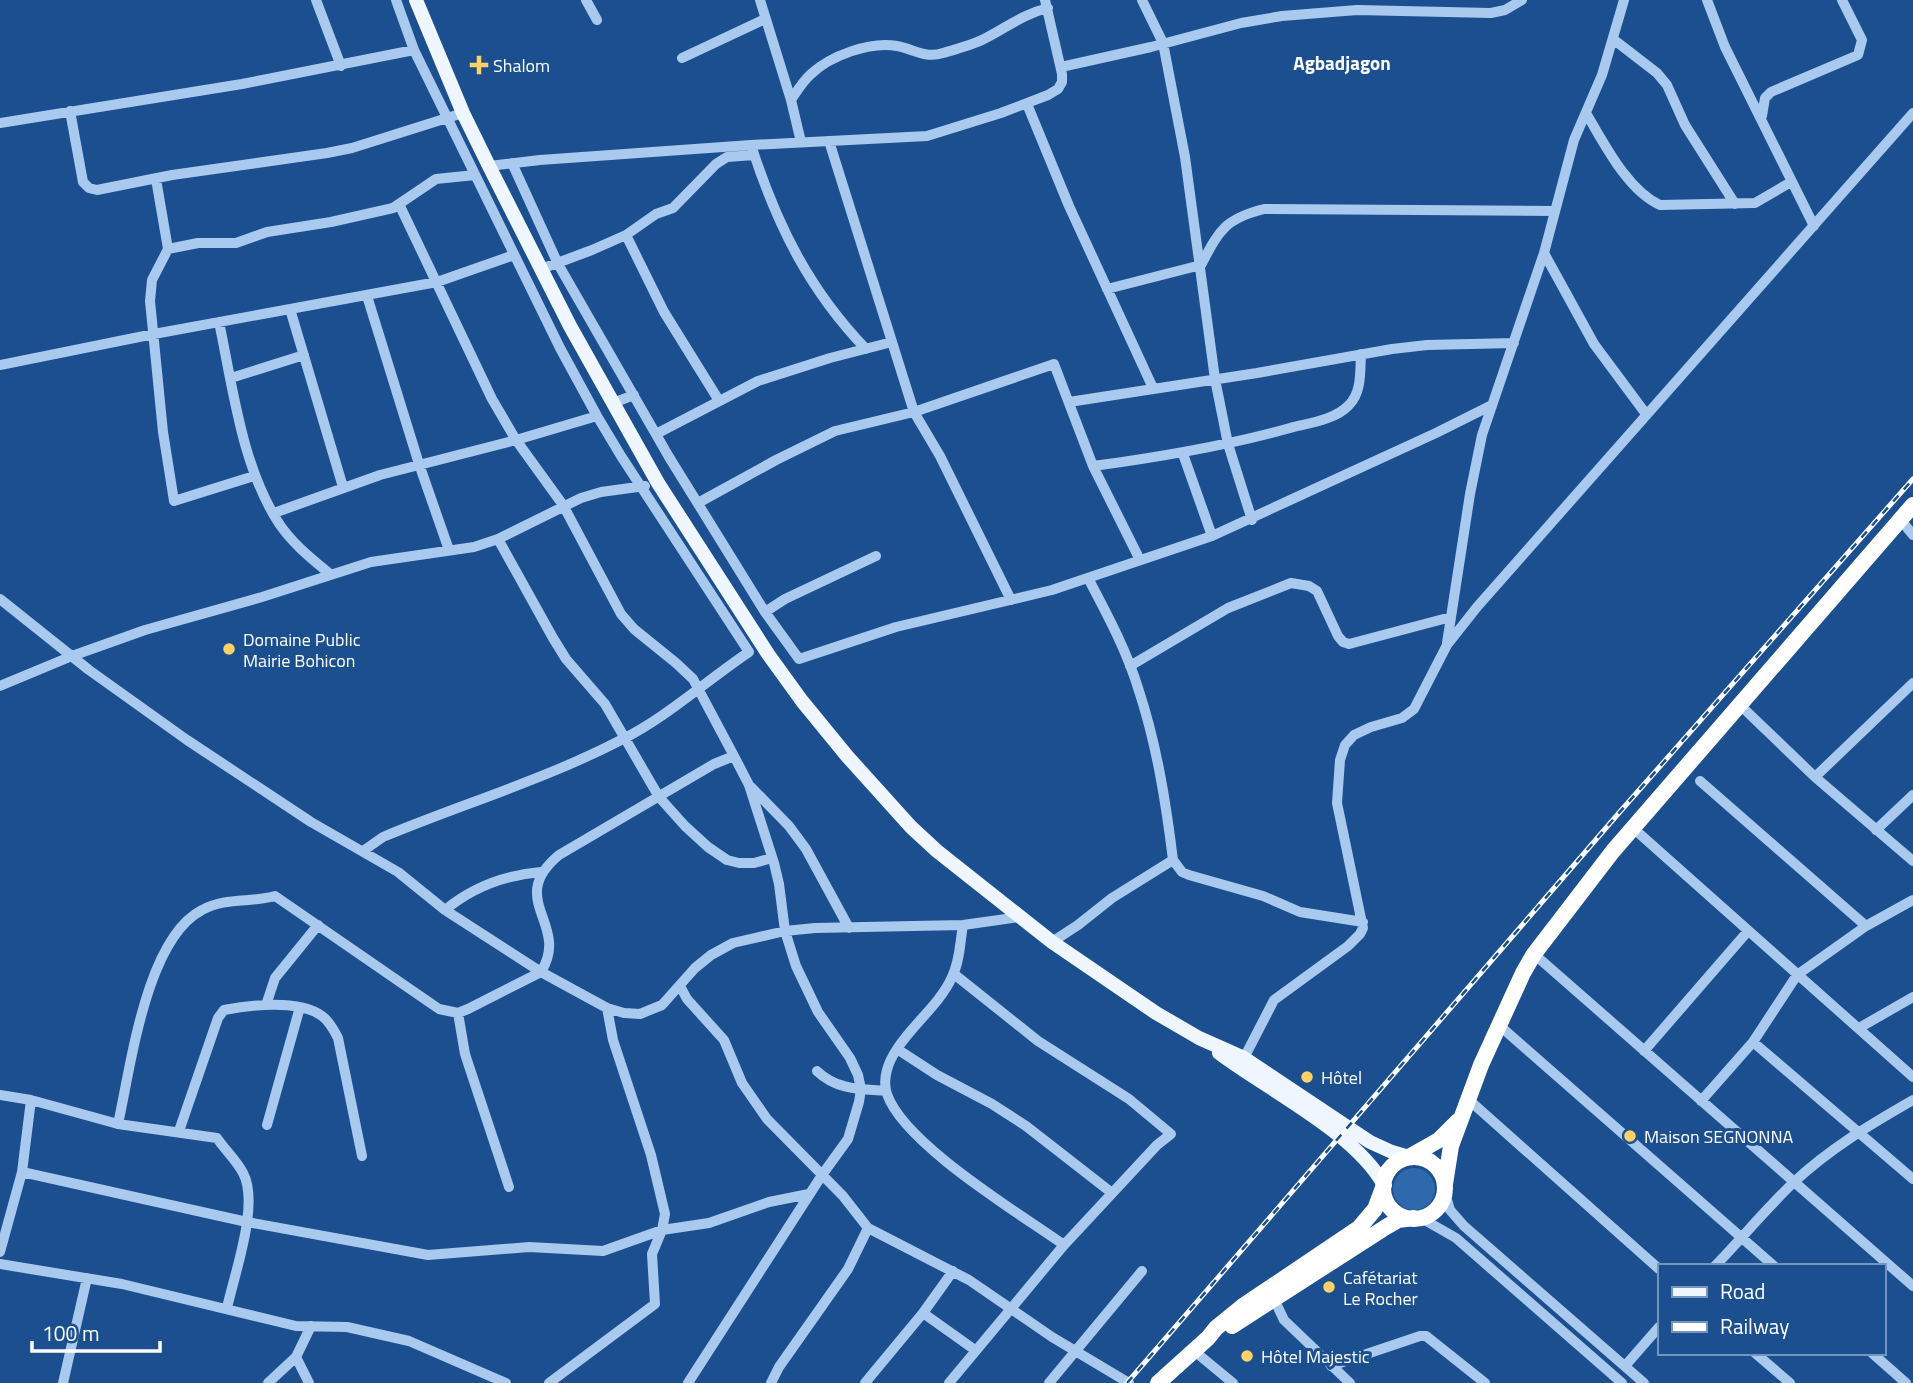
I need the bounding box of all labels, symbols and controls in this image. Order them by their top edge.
district label: Agbadjagon [1293,48,1391,77]
place label: Shalom [493,52,550,79]
marker: Shalom [471,57,487,73]
place label: Domaine Public Mairie Bohicon [243,626,361,674]
marker: Domaine Public Mairie Bohicon [221,641,237,657]
place label: Hôtel [1321,1064,1362,1091]
marker: Hôtel [1299,1069,1315,1085]
place label: Maison SEGNONNA [1644,1123,1794,1150]
marker: Maison SEGNONNA [1622,1128,1638,1144]
place label: Cafétariat Le Rocher [1343,1264,1418,1312]
legend [1658,1264,1885,1355]
text: Road [1720,1275,1765,1307]
marker: Cafétariat Le Rocher [1321,1279,1337,1295]
scale bar [32,1310,159,1354]
text: Railway [1720,1310,1789,1342]
text: 100 m [42,1317,99,1349]
place label: Hôtel Majestic [1261,1343,1370,1370]
marker: Hôtel Majestic [1239,1348,1255,1364]

